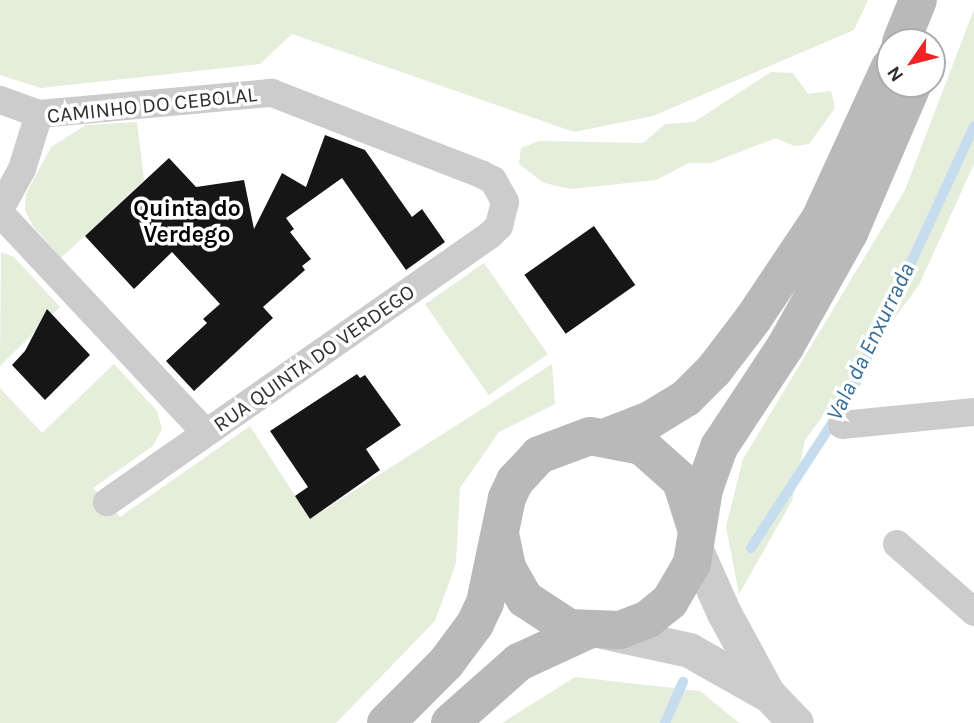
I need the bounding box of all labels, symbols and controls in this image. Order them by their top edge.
north arrow [876,28,946,98]
text: N [883,62,908,86]
street label: CAMINHO DO CEBOLAL [46,81,258,129]
district label: Quinta do Verdego [133,195,241,249]
water label: Vala da Enxurrada [821,259,921,425]
street label: RUA QUINTA DO VERDEGO [209,279,419,437]

